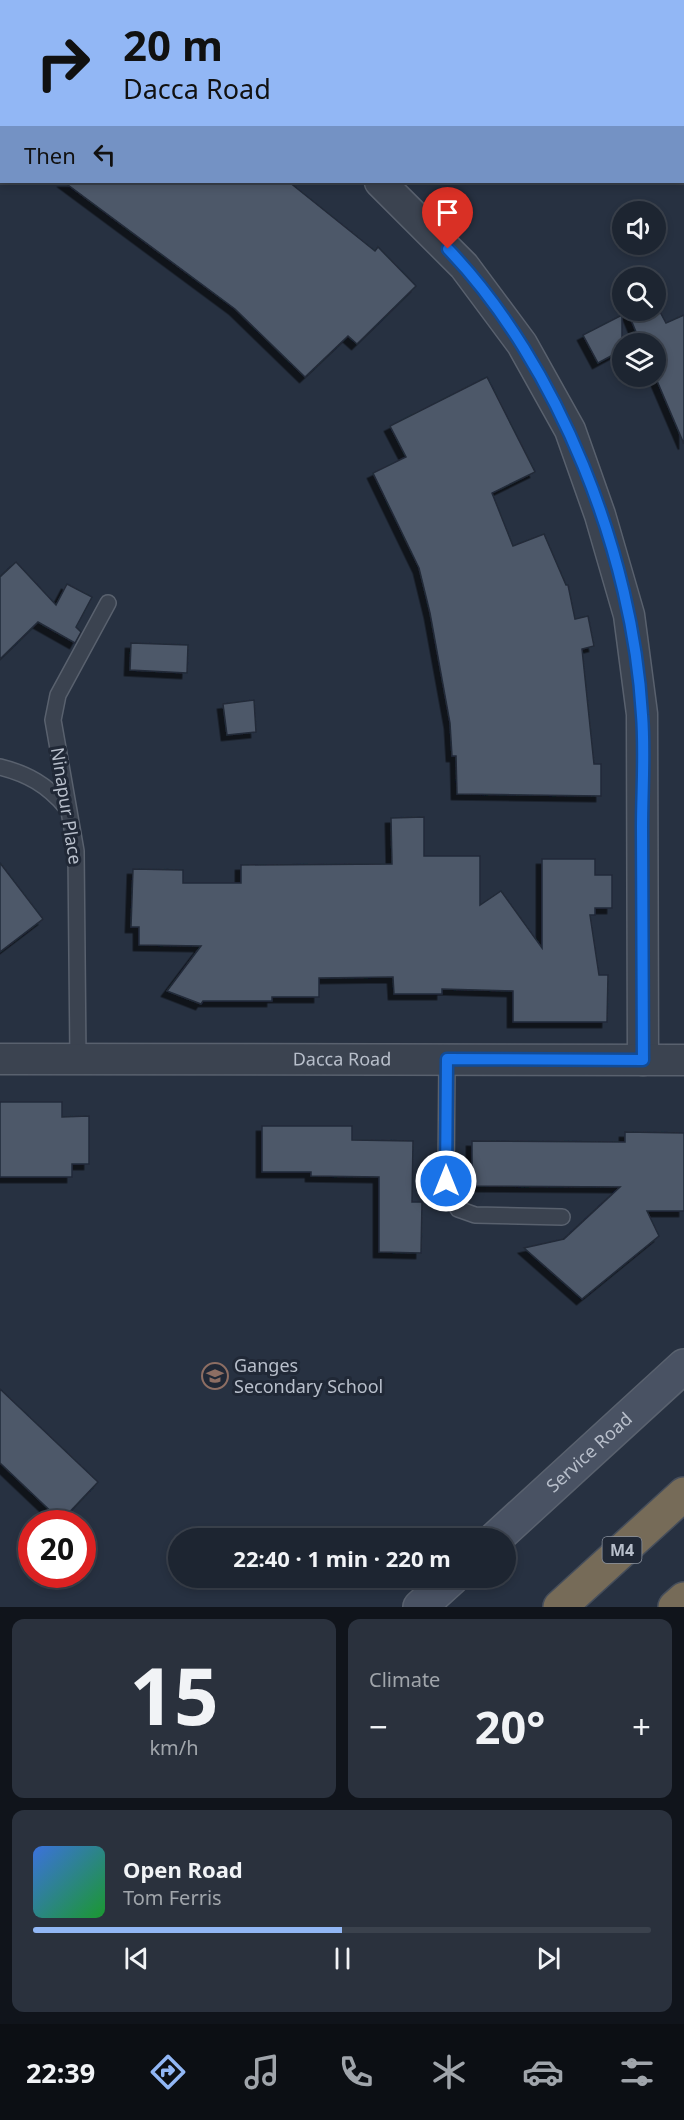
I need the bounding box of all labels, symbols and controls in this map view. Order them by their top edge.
text: 20 m [123,16,223,73]
icon: right [24,24,102,102]
text: Dacca Road [123,70,271,107]
icon: left [88,138,121,171]
text: Then [24,140,76,170]
pin [422,187,473,249]
icon: arrive [431,196,464,229]
map controls [612,201,666,387]
button: sound [612,201,666,255]
button: search [612,267,666,321]
button: layers [612,333,666,387]
street label: Ninapur Place [46,746,88,866]
street label: Dacca Road [293,1046,391,1071]
position arrow [414,1149,478,1213]
place label: Ganges Secondary School [234,1353,383,1398]
school or university icon: Ganges Secondary School [200,1361,230,1391]
street label: Service Road [541,1407,637,1497]
speed limit sign: 20 [18,1510,96,1588]
road number: M4 [602,1537,642,1563]
text: 22:40 · 1 min · 220 m [233,1543,451,1573]
text: 15 [129,1642,219,1748]
text: Climate [369,1666,440,1693]
text: 20° [475,1696,545,1757]
text: − [369,1704,388,1749]
text: + [632,1704,651,1749]
text: km/h [149,1734,199,1761]
text: Open Road [123,1854,243,1884]
text: Tom Ferris [123,1884,222,1911]
icon: previous [120,1942,153,1975]
icon: pause [326,1942,359,1975]
icon: next [532,1942,565,1975]
icon: directions [147,2051,189,2093]
icon: music [241,2051,283,2093]
icon: phone [335,2051,377,2093]
icon: climate [428,2051,470,2093]
icon: car [522,2051,564,2093]
icon: filters [616,2051,658,2093]
text: 22:39 [26,2054,95,2091]

